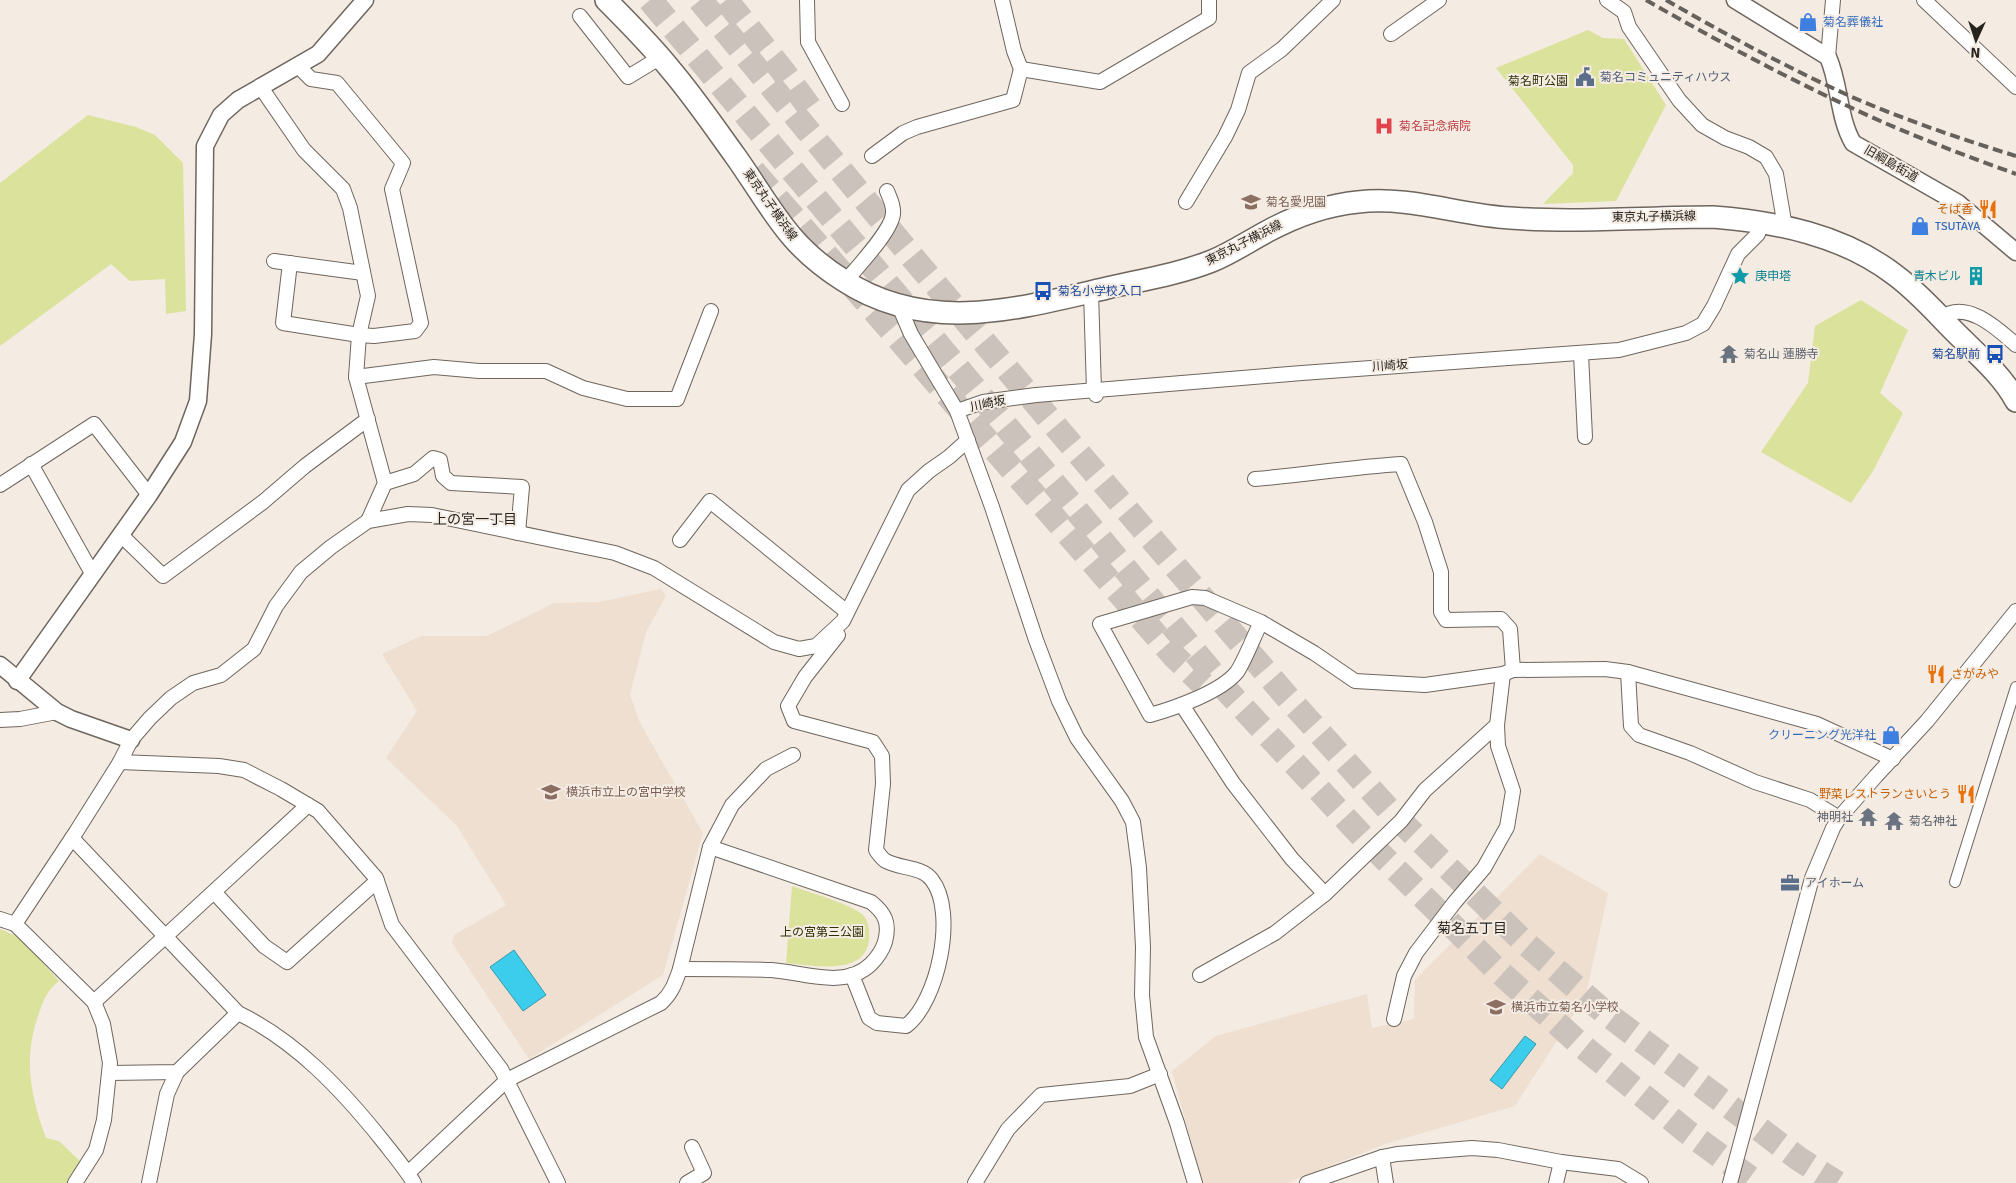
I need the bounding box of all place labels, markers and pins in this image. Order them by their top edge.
shop icon: 菊名葬儀社 [1797,11,1819,33]
place label: 菊名葬儀社 [1823,15,1883,30]
public building icon: 菊名コミュニティハウス [1574,66,1596,88]
place label: 菊名コミュニティハウス [1600,70,1731,85]
hospital icon: 菊名記念病院 [1373,115,1395,137]
place label: 菊名記念病院 [1399,119,1471,134]
school or university icon: 菊名愛児園 [1240,191,1262,213]
place label: 菊名愛児園 [1266,195,1326,210]
restaurant icon: そば香 [1977,198,1999,220]
place label: そば香 [1937,202,1973,217]
shop icon: TSUTAYA [1909,215,1931,237]
place label: TSUTAYA [1935,219,1981,234]
place icon: 庚申塔 [1729,265,1751,287]
building icon: 青木ビル [1965,265,1987,287]
place label: 庚申塔 [1755,269,1791,284]
place label: 青木ビル [1913,269,1961,284]
bus stop icon: 菊名小学校入口 [1032,280,1054,302]
place label: 菊名小学校入口 [1058,284,1142,299]
temple icon: 菊名山 蓮勝寺 [1718,343,1740,365]
bus stop icon: 菊名駅前 [1984,343,2006,365]
place label: 菊名山 蓮勝寺 [1744,347,1819,362]
place label: 菊名駅前 [1932,347,1980,362]
restaurant icon: さがみや [1925,663,1947,685]
place label: さがみや [1951,667,1999,682]
shop icon: クリーニング光洋社 [1880,724,1902,746]
place label: クリーニング光洋社 [1768,728,1876,743]
school or university icon: 横浜市立上の宮中学校 [540,781,562,803]
restaurant icon: 野菜レストランさいとう [1955,783,1977,805]
place label: 横浜市立上の宮中学校 [566,785,686,800]
place label: 野菜レストランさいとう [1819,787,1951,802]
temple icon: 神明社 [1857,806,1879,828]
place label: 神明社 [1817,810,1853,825]
temple icon: 菊名神社 [1883,810,1905,832]
place label: 菊名神社 [1909,814,1957,829]
office icon: アイホーム [1779,872,1801,894]
place label: アイホーム [1805,876,1864,891]
school or university icon: 横浜市立菊名小学校 [1485,996,1507,1018]
place label: 横浜市立菊名小学校 [1511,1000,1619,1015]

